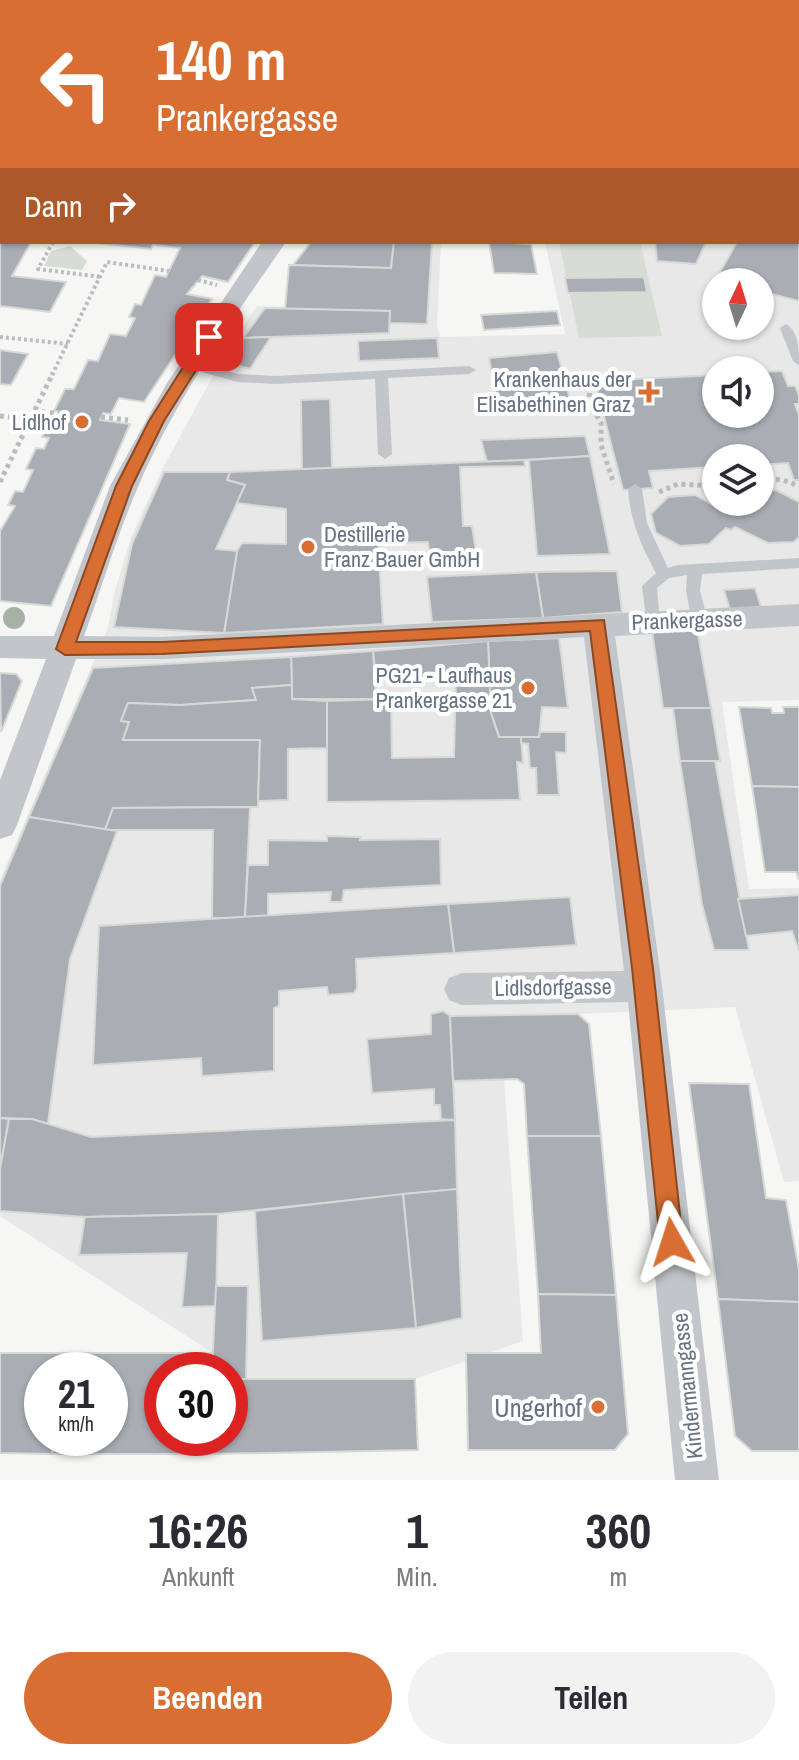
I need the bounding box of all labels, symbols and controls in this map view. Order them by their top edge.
text: 140 m [156,22,286,97]
icon: left [24,32,128,136]
text: Prankergasse [156,94,338,142]
icon: right [99,184,143,228]
text: Dann [24,186,83,226]
north arrow [702,268,774,340]
map controls [702,268,774,516]
pin [175,303,243,371]
icon: arrive [187,315,231,359]
button: sound [702,356,774,428]
place label: Krankenhaus der Elisabethinen Graz [477,364,631,419]
marker: Krankenhaus der Elisabethinen Graz [638,381,660,403]
place label: Lidlhof [12,407,67,437]
marker: Lidlhof [73,413,91,431]
button: layers [702,444,774,516]
place label: Destillerie Franz Bauer GmbH [324,519,480,574]
marker: Destillerie Franz Bauer GmbH [299,538,317,556]
street label: Prankergasse [631,603,743,637]
place label: PG21 - Laufhaus Prankergasse 21 [376,660,512,715]
marker: PG21 - Laufhaus Prankergasse 21 [519,679,537,697]
street label: Lidlsdorfgasse [494,971,612,1003]
position arrow [630,1200,714,1284]
street label: Kindermanngasse [664,1312,710,1460]
speed limit sign: 30 [144,1352,248,1456]
text: 21 [58,1367,94,1420]
place label: Ungerhof [494,1390,582,1425]
marker: Ungerhof [589,1398,607,1416]
text: km/h [58,1410,94,1437]
text: 16:26 [148,1498,248,1563]
text: 1 [406,1498,428,1563]
text: 360 [586,1498,651,1563]
text: Ankunft [162,1559,234,1594]
text: Min. [396,1559,438,1594]
text: m [609,1559,627,1594]
button: Beenden [24,1652,392,1744]
button: Teilen [408,1652,775,1744]

